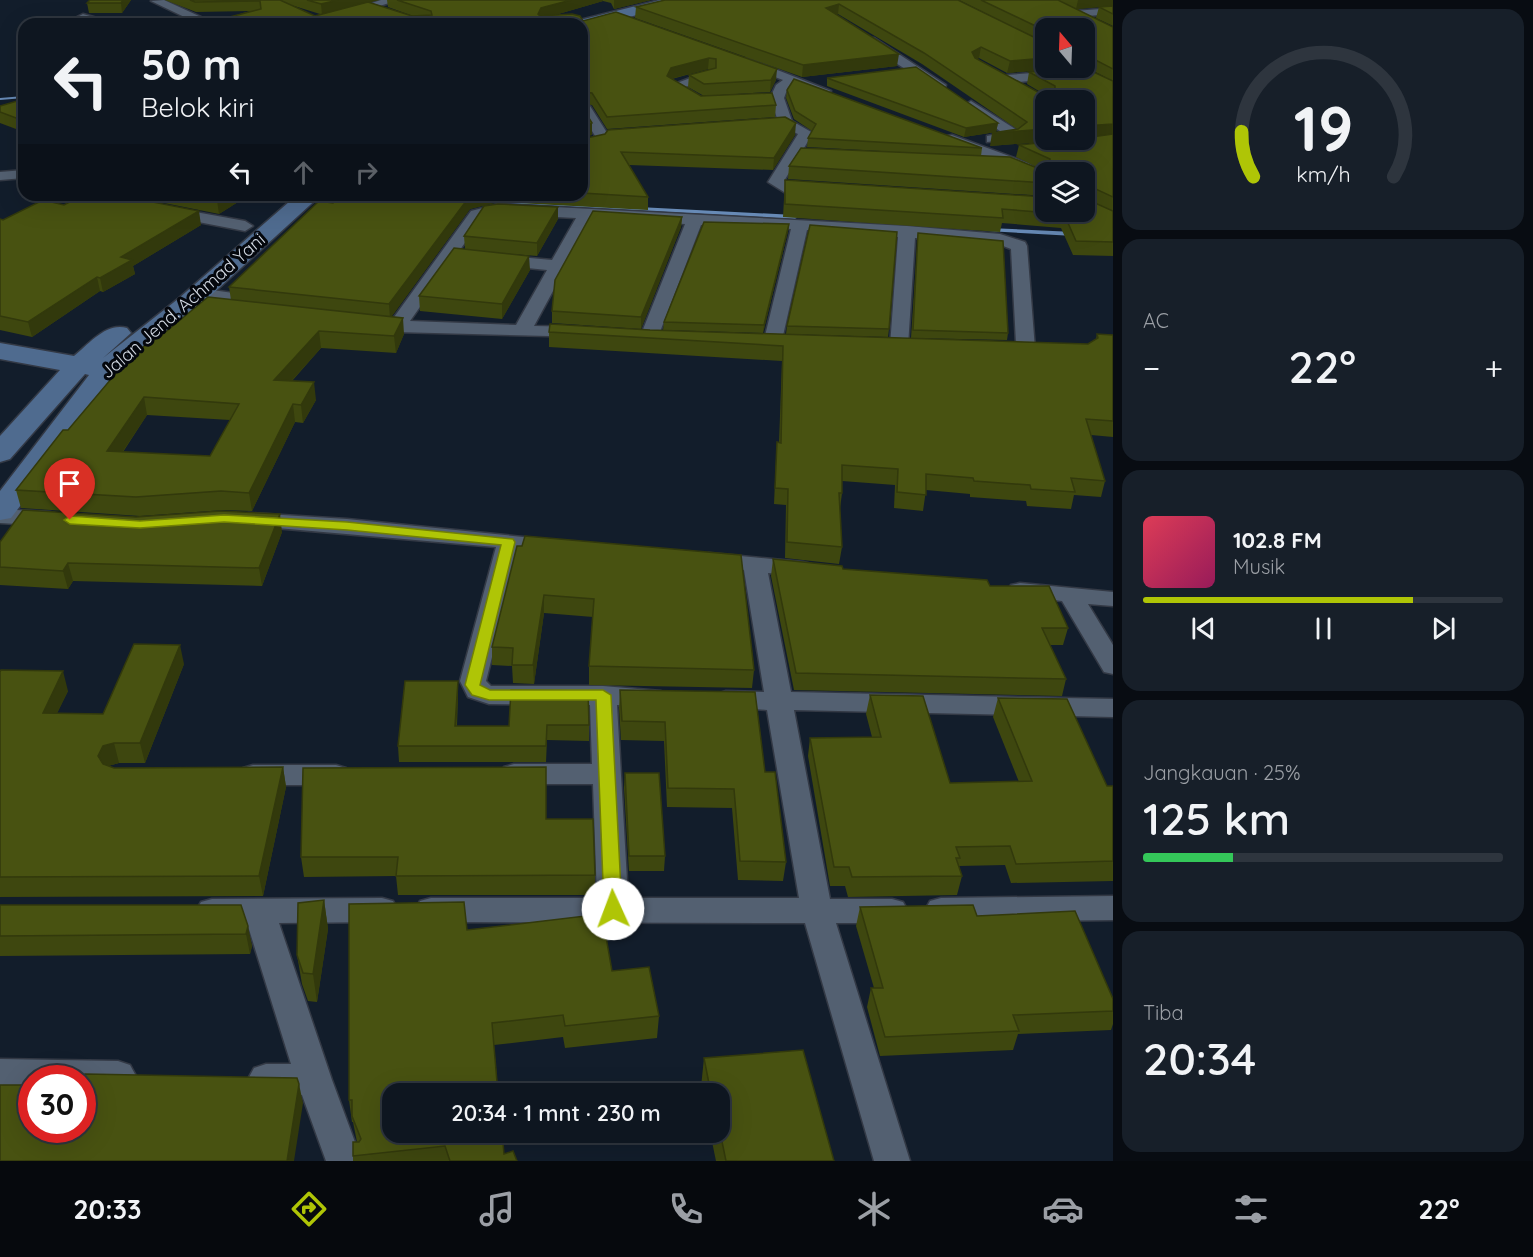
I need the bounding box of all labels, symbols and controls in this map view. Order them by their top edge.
north arrow [1035,18,1095,78]
map controls [1035,18,1095,222]
text: 50 m [141,38,241,91]
icon: left [42,42,120,120]
text: 19 [1293,89,1353,167]
text: Belok kiri [141,90,254,124]
button: sound [1035,90,1095,150]
icon: left [224,156,257,189]
icon: ahead [287,156,320,189]
icon: right [350,156,383,189]
text: km/h [1296,161,1350,187]
button: layers [1035,162,1095,222]
street label: Jalan Jend. Achmad Yani [96,228,270,383]
text: AC [1143,308,1169,333]
text: 22° [1289,338,1356,394]
text: − [1143,347,1160,388]
text: + [1484,347,1503,388]
pin [44,458,95,520]
icon: arrive [53,467,86,500]
text: 102.8 FM [1233,526,1322,554]
text: Musik [1233,554,1285,579]
icon: previous [1187,612,1220,645]
icon: pause [1307,612,1340,645]
icon: next [1427,612,1460,645]
text: Jangkauan · 25% [1143,760,1301,785]
text: 125 km [1143,790,1290,846]
position arrow [581,877,645,941]
text: Tiba [1143,1000,1184,1025]
text: 20:34 [1143,1030,1256,1086]
speed limit sign: 30 [18,1065,96,1143]
text: 20:34 · 1 mnt · 230 m [451,1099,661,1127]
icon: directions [288,1188,330,1230]
icon: music [476,1188,518,1230]
icon: phone [665,1188,707,1230]
icon: climate [853,1188,895,1230]
icon: car [1042,1188,1084,1230]
icon: filters [1230,1188,1272,1230]
text: 20:33 [73,1192,142,1226]
text: 22° [1418,1192,1460,1226]

